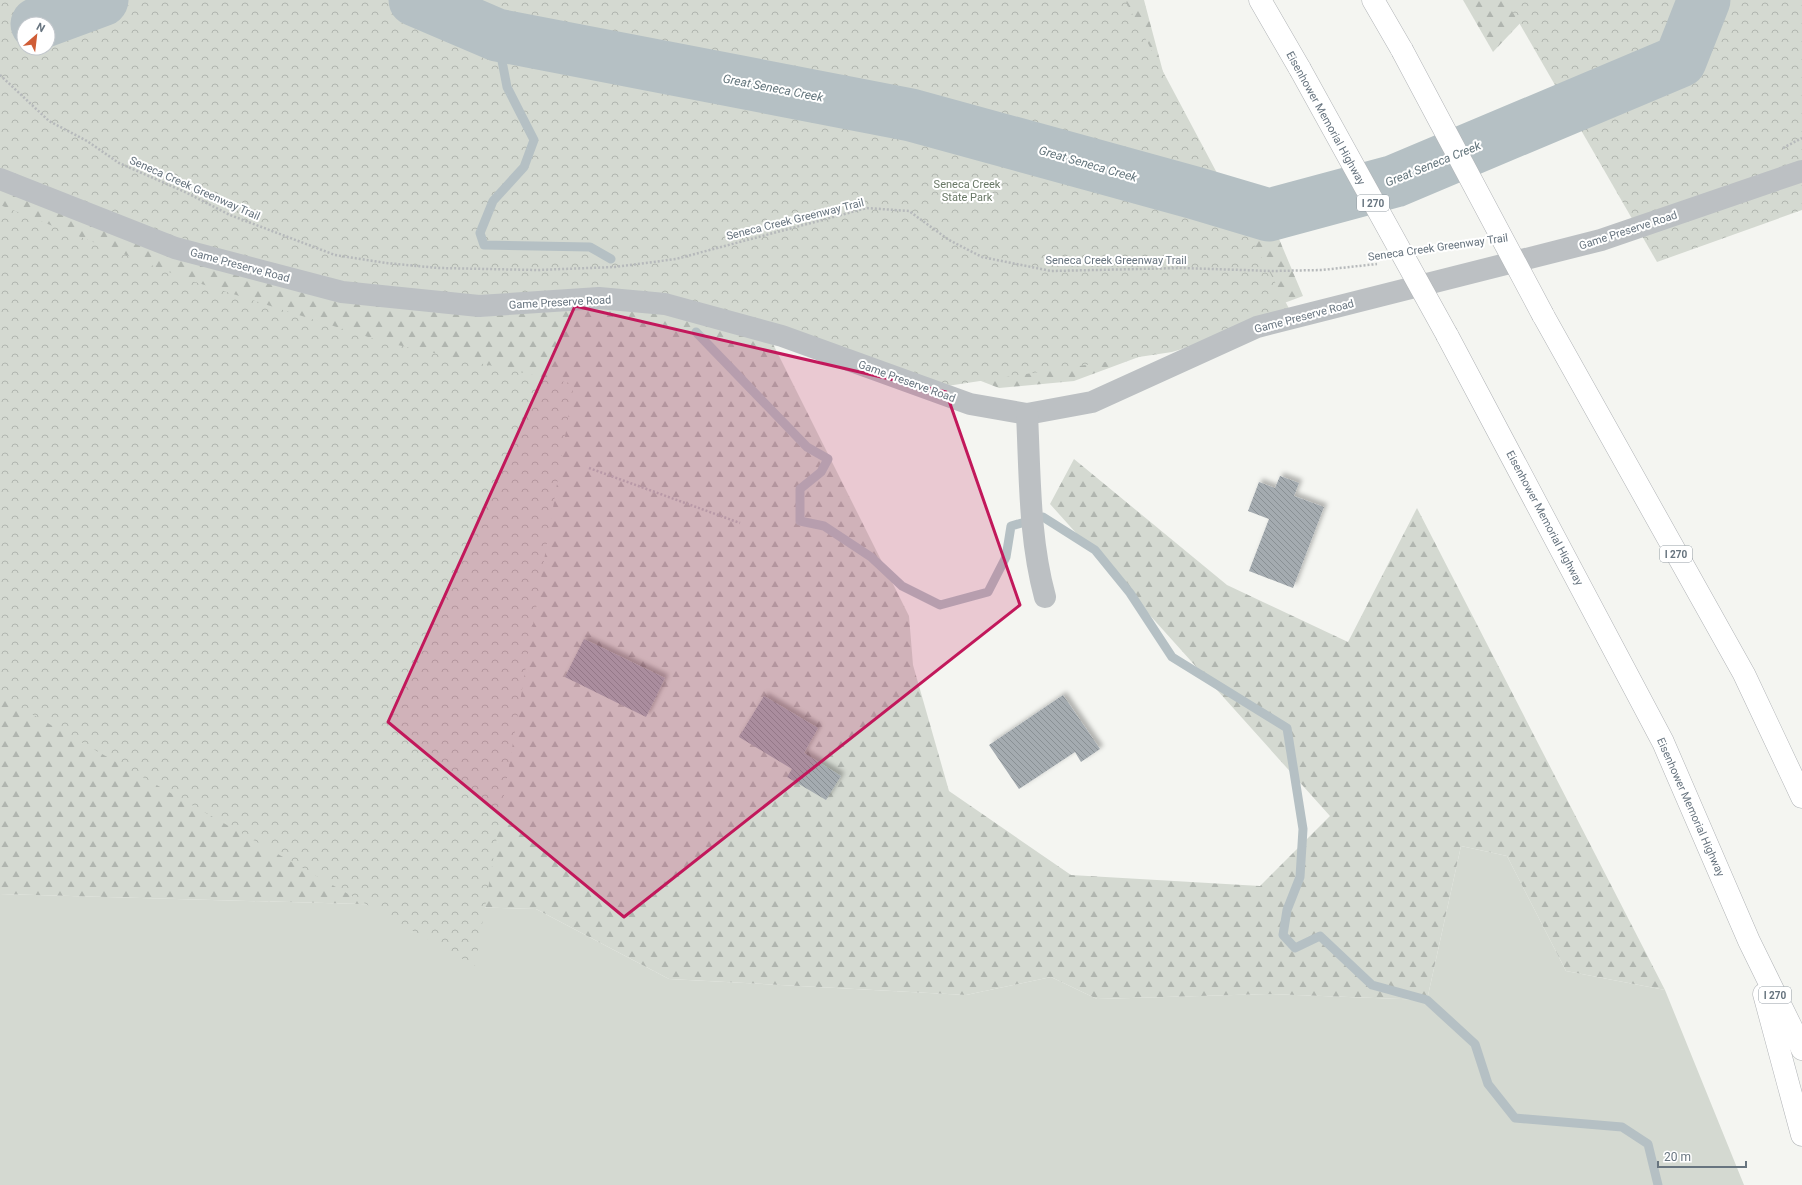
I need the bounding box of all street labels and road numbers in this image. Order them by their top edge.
street label: Eisenhower Memorial Highway [1283,49,1368,188]
street label: Seneca Creek Greenway Trail [128,154,262,223]
road number: I 270 [1357,195,1389,211]
street label: Seneca Creek Greenway Trail [725,196,865,243]
street label: Game Preserve Road [1577,208,1679,252]
street label: Seneca Creek Greenway Trail [1367,231,1509,264]
street label: Game Preserve Road [189,246,291,285]
street label: Seneca Creek Greenway Trail [1045,254,1187,267]
street label: Game Preserve Road [509,293,612,312]
street label: Game Preserve Road [1253,297,1355,336]
street label: Game Preserve Road [856,358,957,405]
street label: Eisenhower Memorial Highway [1503,449,1586,589]
road number: I 270 [1660,546,1692,562]
street label: Eisenhower Memorial Highway [1654,736,1727,879]
road number: I 270 [1759,987,1791,1003]

